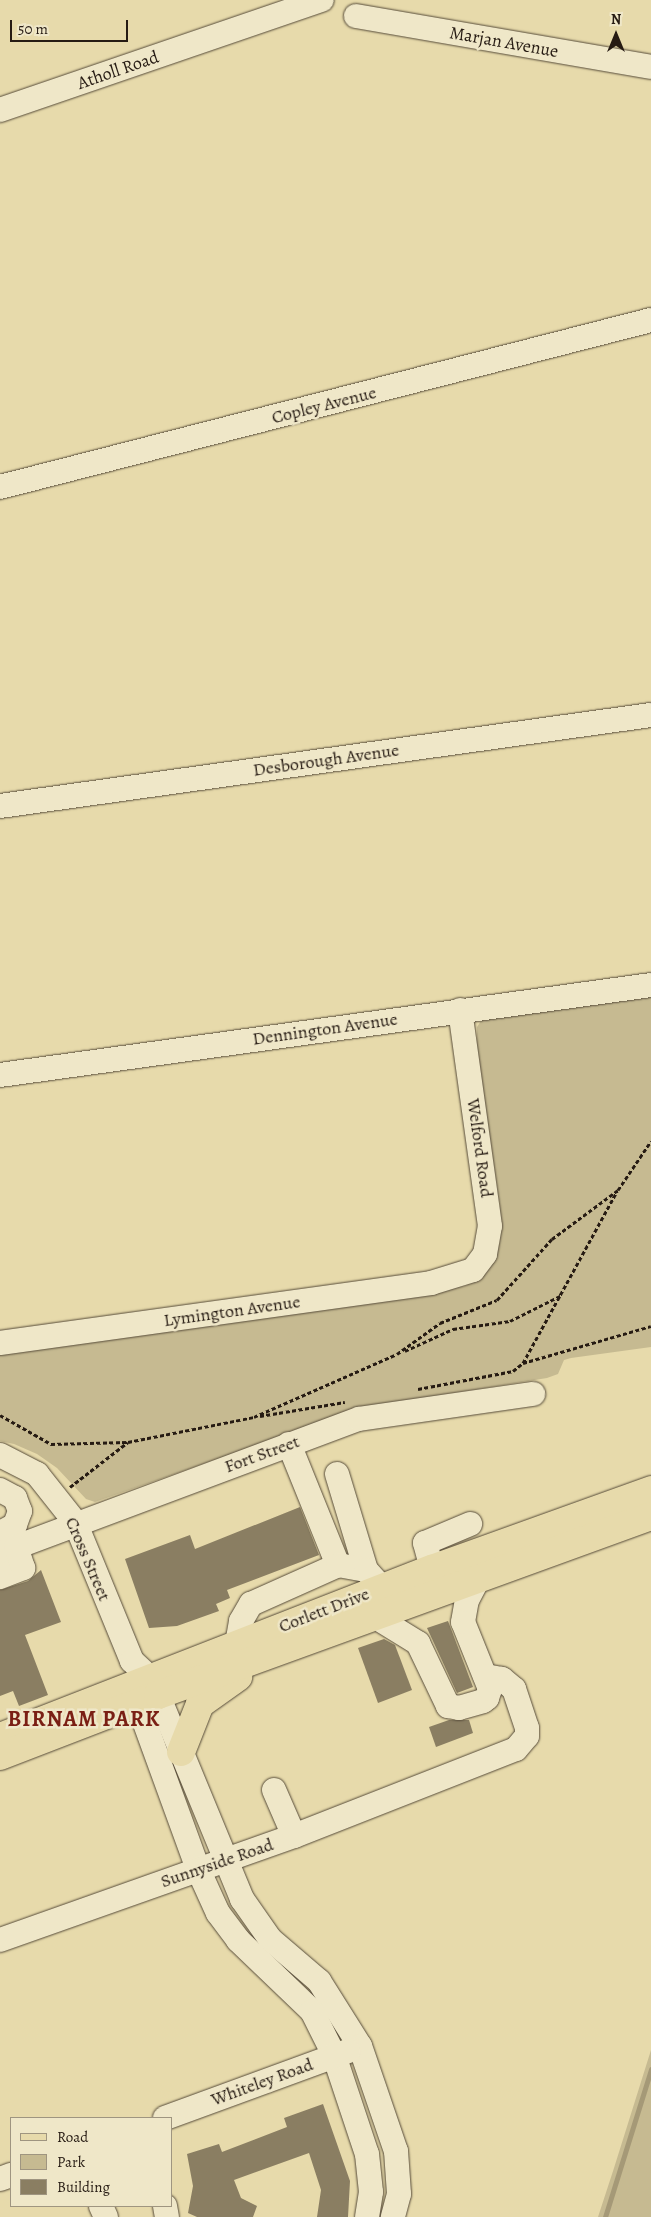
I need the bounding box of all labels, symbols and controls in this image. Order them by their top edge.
scale bar [12,10,130,42]
north arrow [591,10,641,60]
text: N [611,10,621,29]
text: 50 m [18,19,48,39]
street label: Marjan Avenue [448,22,560,62]
street label: Atholl Road [74,46,162,94]
street label: Copley Avenue [269,382,379,428]
street label: Desborough Avenue [252,739,400,781]
street label: Dennington Avenue [251,1008,399,1050]
street label: Welford Road [462,1097,498,1199]
street label: Lymington Avenue [162,1291,302,1331]
street label: Fort Street [222,1431,302,1477]
street label: Cross Street [61,1514,115,1604]
street label: Corlett Drive [276,1583,372,1637]
district label: BIRNAM PARK [6,1707,162,1733]
street label: Sunnyside Road [158,1834,276,1892]
street label: Whiteley Road [208,2054,316,2110]
legend [10,2117,172,2207]
text: Road [57,2127,88,2147]
text: Park [57,2152,85,2172]
text: Building [57,2177,110,2197]

